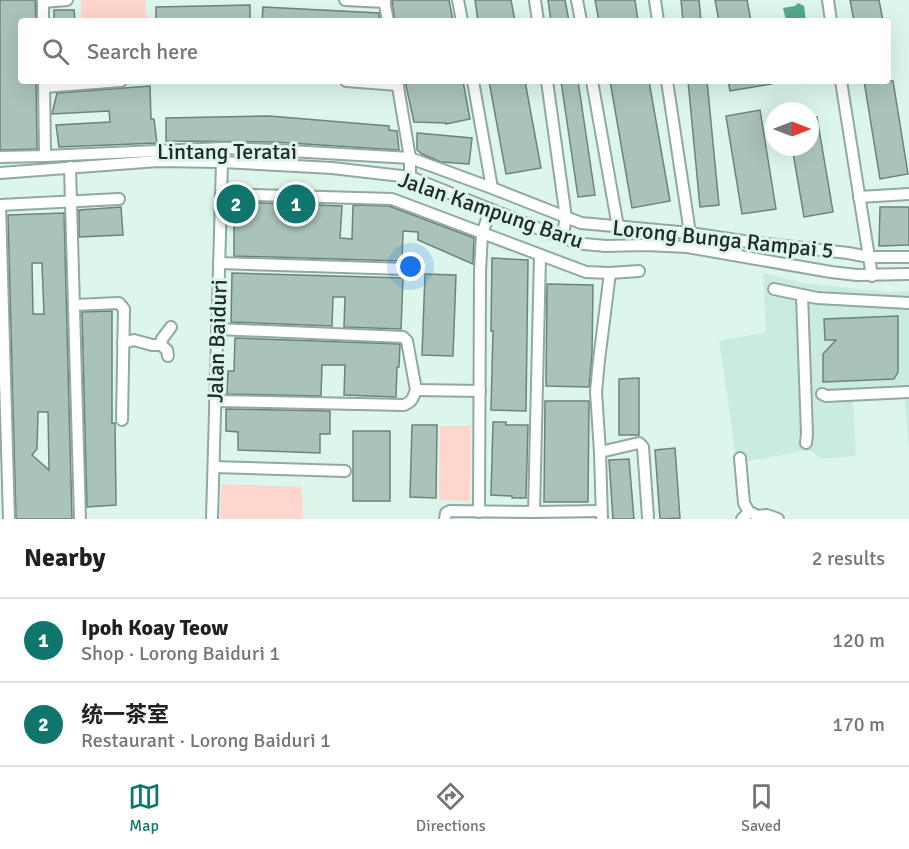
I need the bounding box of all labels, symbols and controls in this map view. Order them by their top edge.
search box [18,18,891,84]
icon: search [39,35,72,68]
text: Search here [87,38,198,65]
north arrow [765,102,819,156]
street label: Lintang Teratai [157,138,297,165]
street label: Jalan Kampung Baru [395,166,587,254]
pin: 2 [216,182,256,226]
pin: 1 [276,182,316,226]
street label: Lorong Bunga Rampai 5 [611,214,835,264]
your location [396,252,425,281]
street label: Jalan Baiduri [201,279,233,403]
text: Nearby [24,542,105,574]
text: 2 results [812,546,885,571]
text: Ipoh Koay Teow [81,614,228,641]
text: 1 [38,628,49,653]
text: 120 m [832,628,885,653]
text: Shop · Lorong Baiduri 1 [81,641,280,666]
text: 统一茶室 [81,701,169,728]
text: 2 [38,712,49,737]
text: 170 m [832,712,885,737]
text: Restaurant · Lorong Baiduri 1 [81,728,331,753]
tab: Map [128,780,161,836]
tab: Directions [416,780,486,836]
tab: Saved [741,780,781,836]

